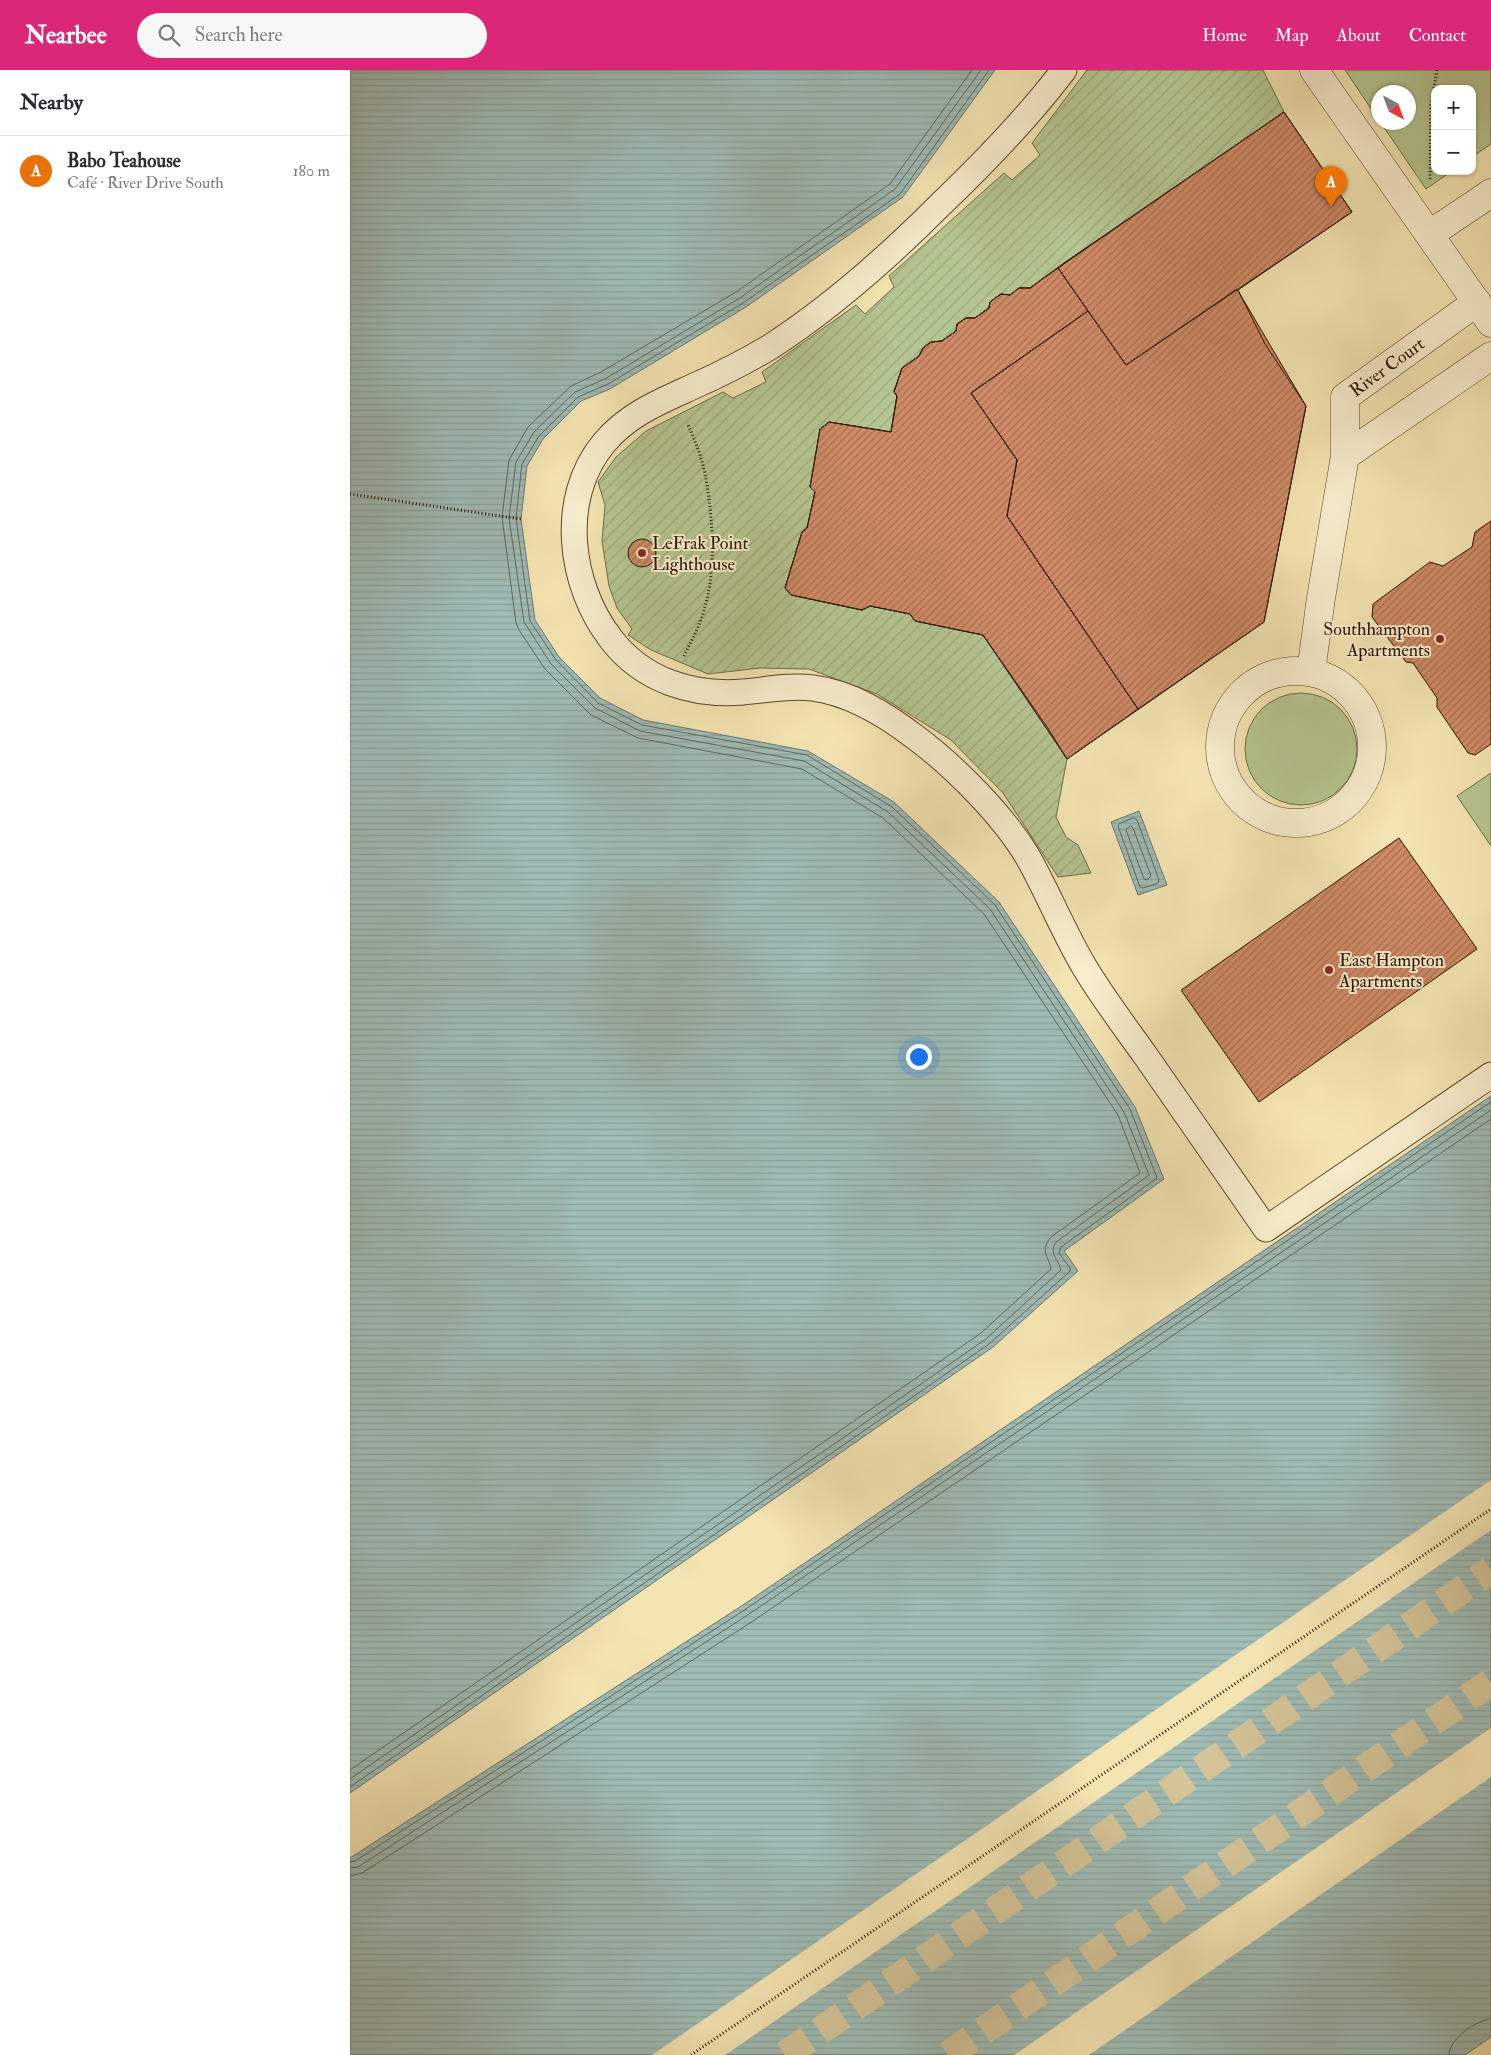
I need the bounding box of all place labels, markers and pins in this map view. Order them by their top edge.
pin: A [1315,166,1347,207]
place label: LeFrak Point Lighthouse [652,532,748,576]
marker: LeFrak Point Lighthouse [636,547,648,559]
place label: Southhampton Apartments [1323,618,1430,662]
marker: Southhampton Apartments [1434,633,1446,645]
place label: East Hampton Apartments [1338,949,1444,993]
marker: East Hampton Apartments [1323,964,1335,976]

